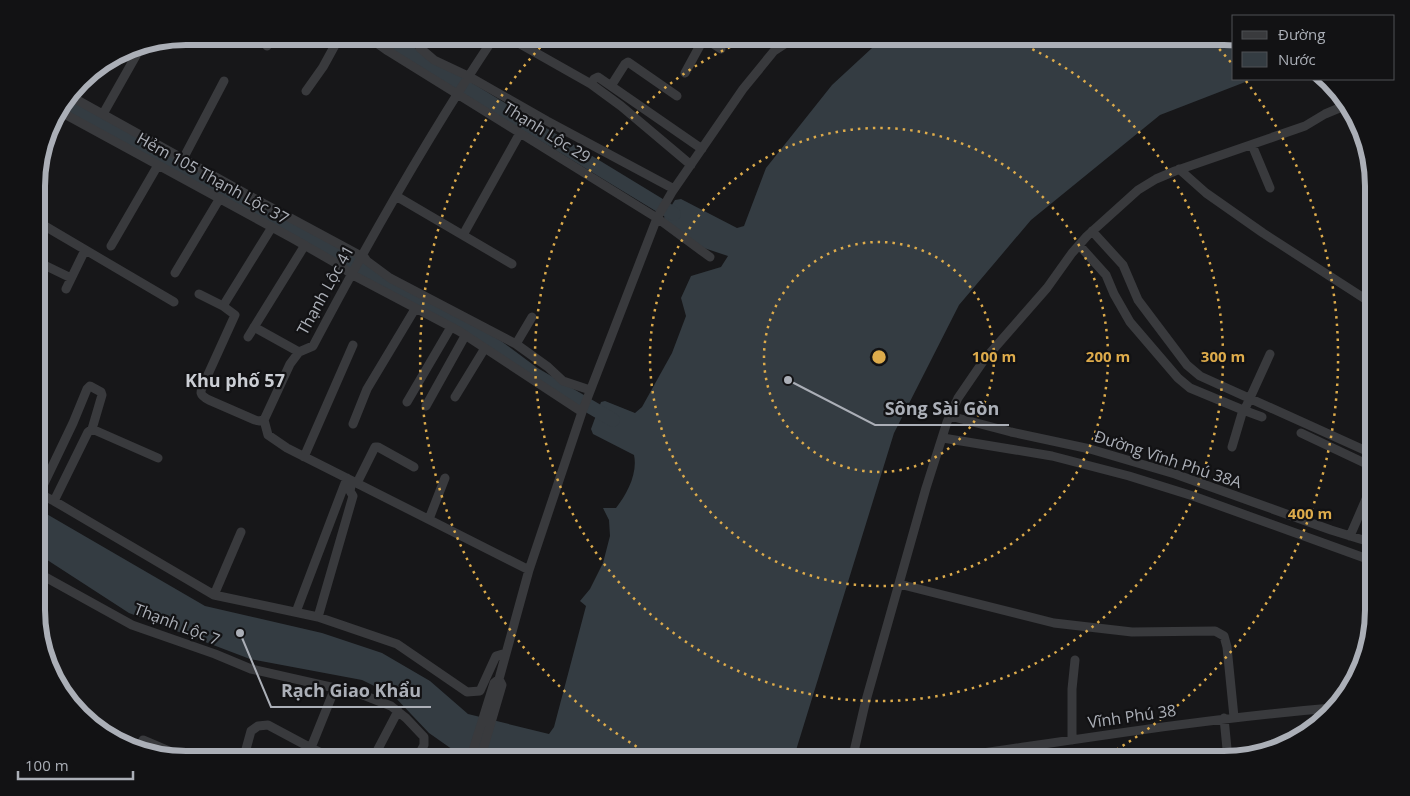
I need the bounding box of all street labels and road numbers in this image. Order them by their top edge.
street label: Thạnh Lộc 29 [499,96,595,168]
street label: Hẻm 105 Thạnh Lộc 37 [133,127,293,229]
street label: Thạnh Lộc 41 [291,241,359,339]
street label: Đường Vĩnh Phú 38A [1091,425,1245,493]
street label: Thạnh Lộc 7 [131,598,223,650]
street label: Vĩnh Phú 38 [1086,699,1178,733]

